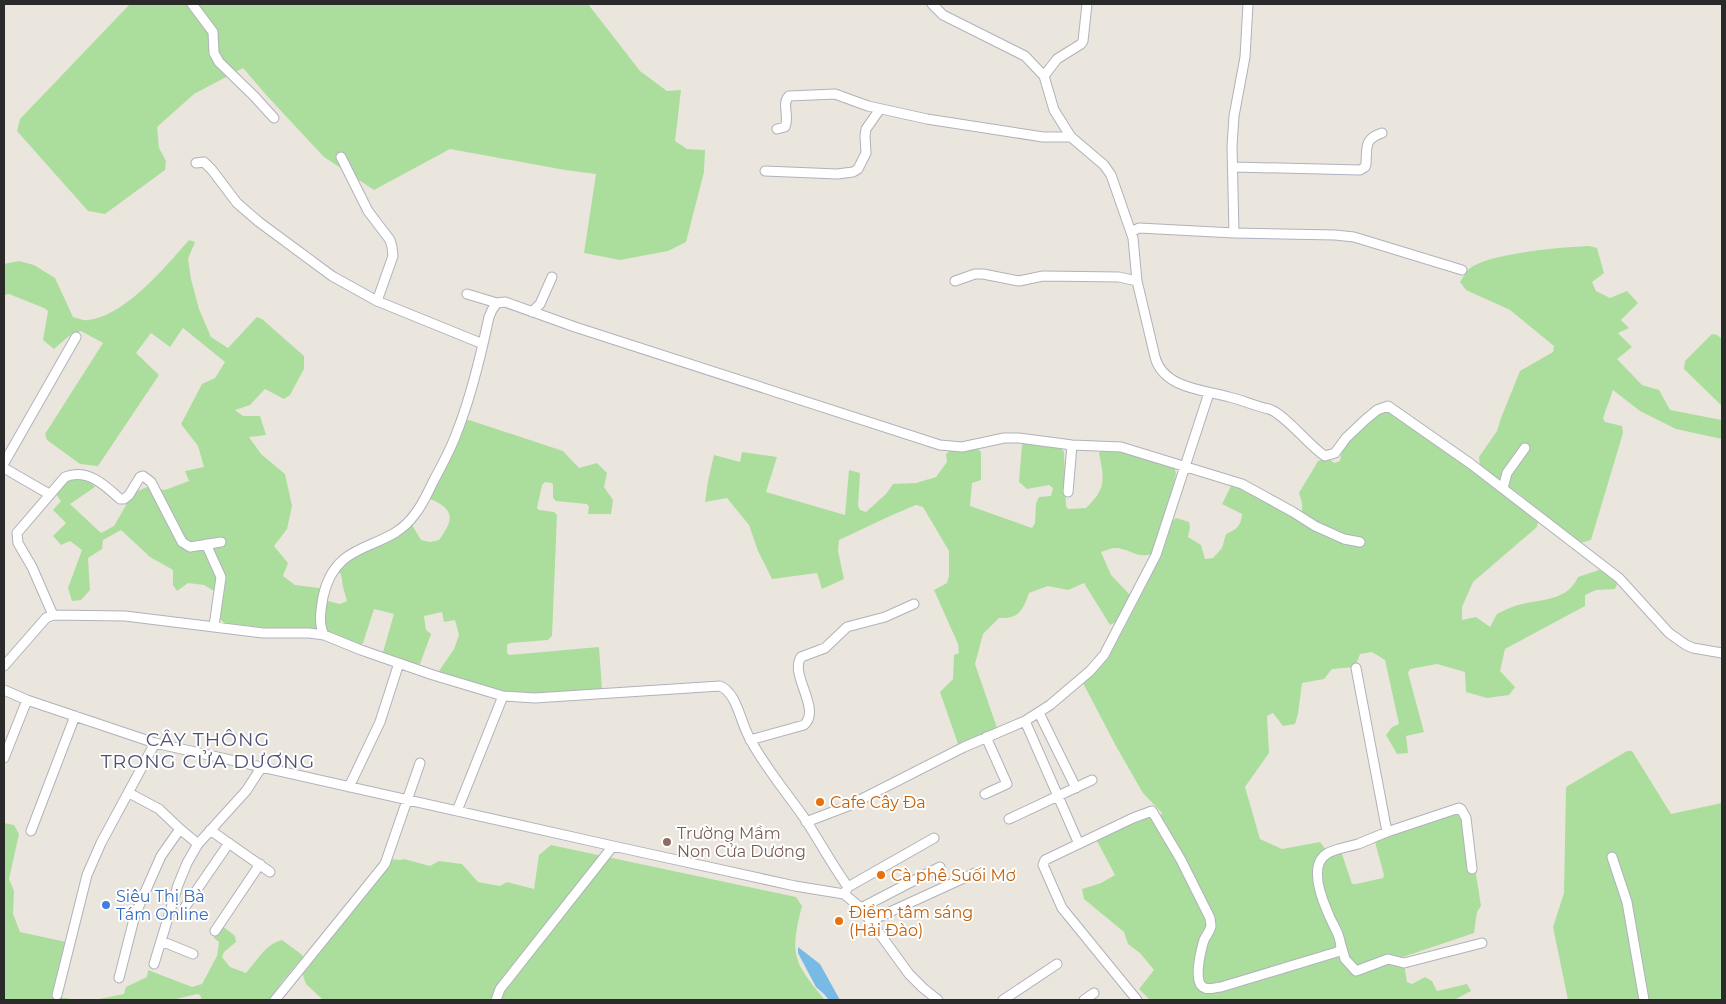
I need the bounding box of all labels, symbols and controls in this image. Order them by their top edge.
district label: CÂY THÔNG TRONG CỬA DƯƠNG [101,728,315,773]
place label: Cafe Cây Đa [830,793,926,812]
marker: Cafe Cây Đa [814,796,826,808]
place label: Trường Mầm Non Cửa Dương [677,824,806,861]
marker: Trường Mầm Non Cửa Dương [661,836,673,848]
place label: Cà phê Suối Mơ [891,866,1016,885]
marker: Cà phê Suối Mơ [875,869,887,881]
place label: Siêu Thị Bà Tám Online [116,887,209,924]
marker: Siêu Thị Bà Tám Online [100,899,112,911]
place label: Điểm tâm sáng (Hải Đào) [849,903,973,940]
marker: Điểm tâm sáng (Hải Đào) [833,915,845,927]

